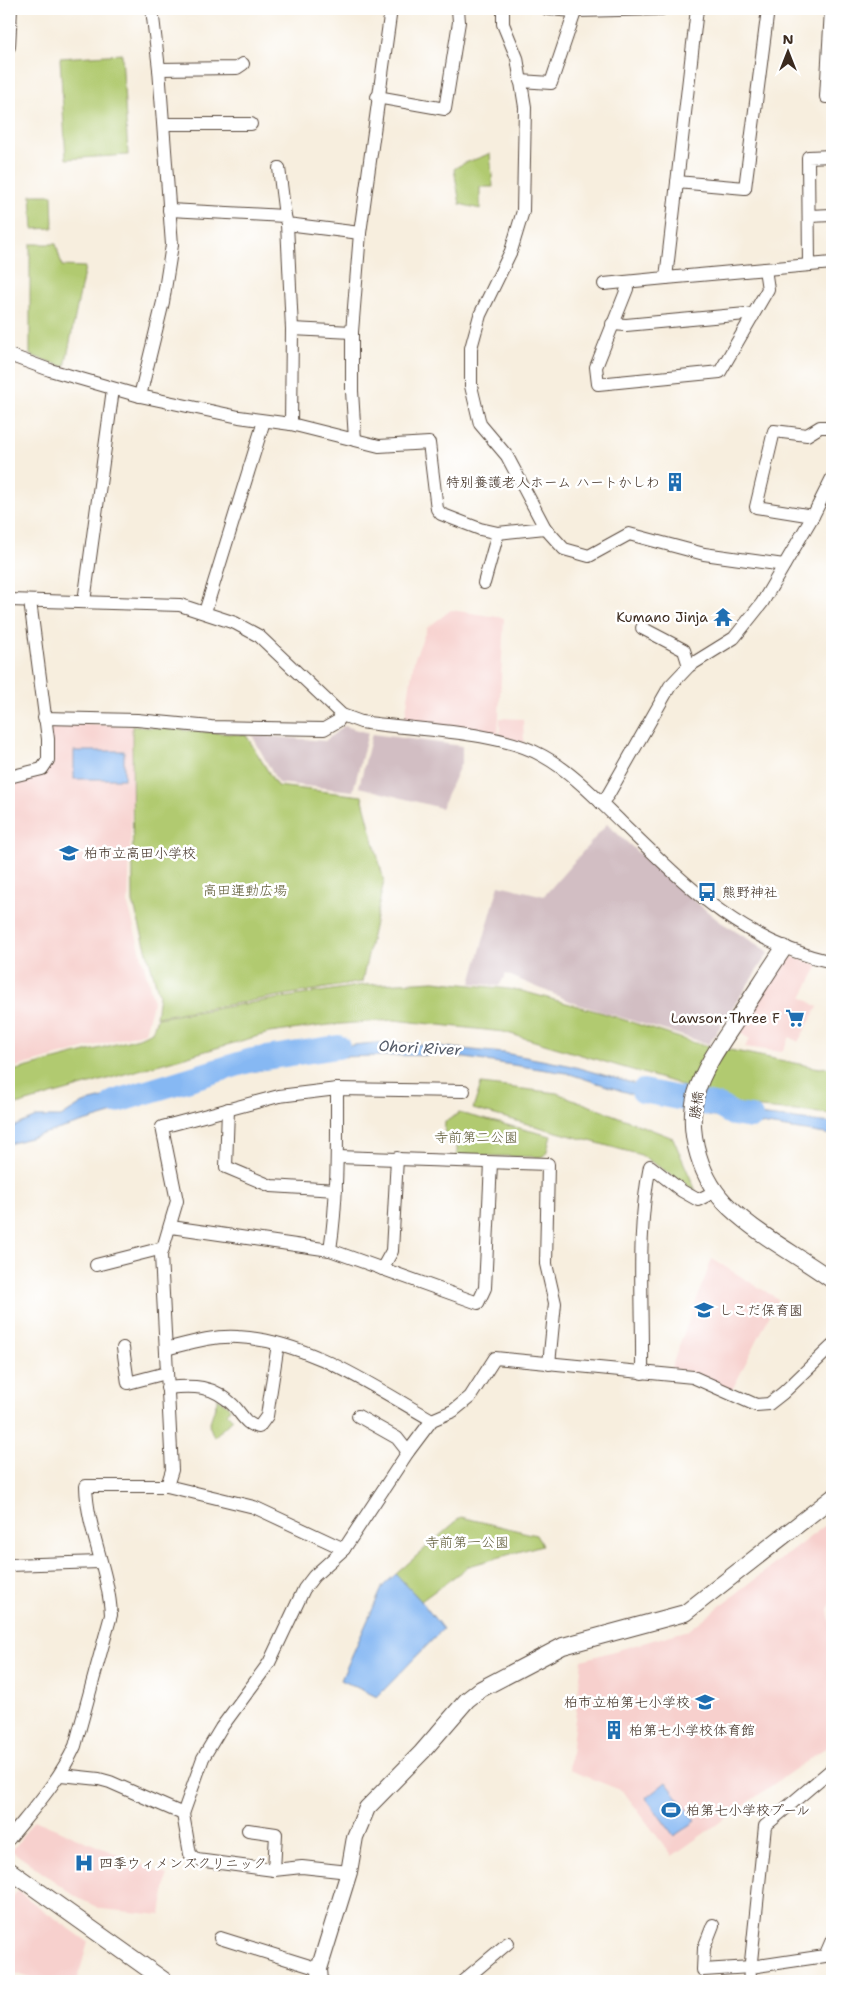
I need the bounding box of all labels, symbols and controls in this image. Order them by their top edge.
north arrow [764,28,814,78]
text: N [782,30,794,48]
building icon: 特別養護老人ホーム ハートかしわ [664,471,686,493]
place label: 特別養護老人ホーム ハートかしわ [446,473,660,491]
temple icon: Kumano Jinja [712,606,734,628]
place label: Kumano Jinja [616,608,708,626]
school or university icon: 柏市立高田小学校 [58,842,80,864]
place label: 柏市立高田小学校 [84,844,196,862]
park label: 高田運動広場 [203,881,287,899]
bus stop icon: 熊野神社 [696,881,718,903]
place label: 熊野神社 [722,883,778,901]
supermarket icon: Lawson･Three F [784,1007,806,1029]
place label: Lawson･Three F [671,1009,780,1027]
water label: Ohori River [378,1036,463,1060]
street label: 勝橋 [685,1090,707,1120]
park label: 寺前第二公園 [434,1128,518,1146]
school or university icon: しこだ保育園 [693,1299,715,1321]
place label: しこだ保育園 [719,1301,803,1319]
park label: 寺前第一公園 [425,1533,509,1551]
school or university icon: 柏市立柏第七小学校 [694,1691,716,1713]
place label: 柏市立柏第七小学校 [564,1693,690,1711]
building icon: 柏第七小学校体育館 [603,1719,625,1741]
place label: 柏第七小学校体育館 [629,1721,755,1739]
sports icon: 柏第七小学校プール [660,1799,682,1821]
place label: 柏第七小学校プール [686,1801,810,1819]
hospital icon: 四季ウィメンズクリニック [73,1852,95,1874]
place label: 四季ウィメンズクリニック [99,1854,267,1872]

